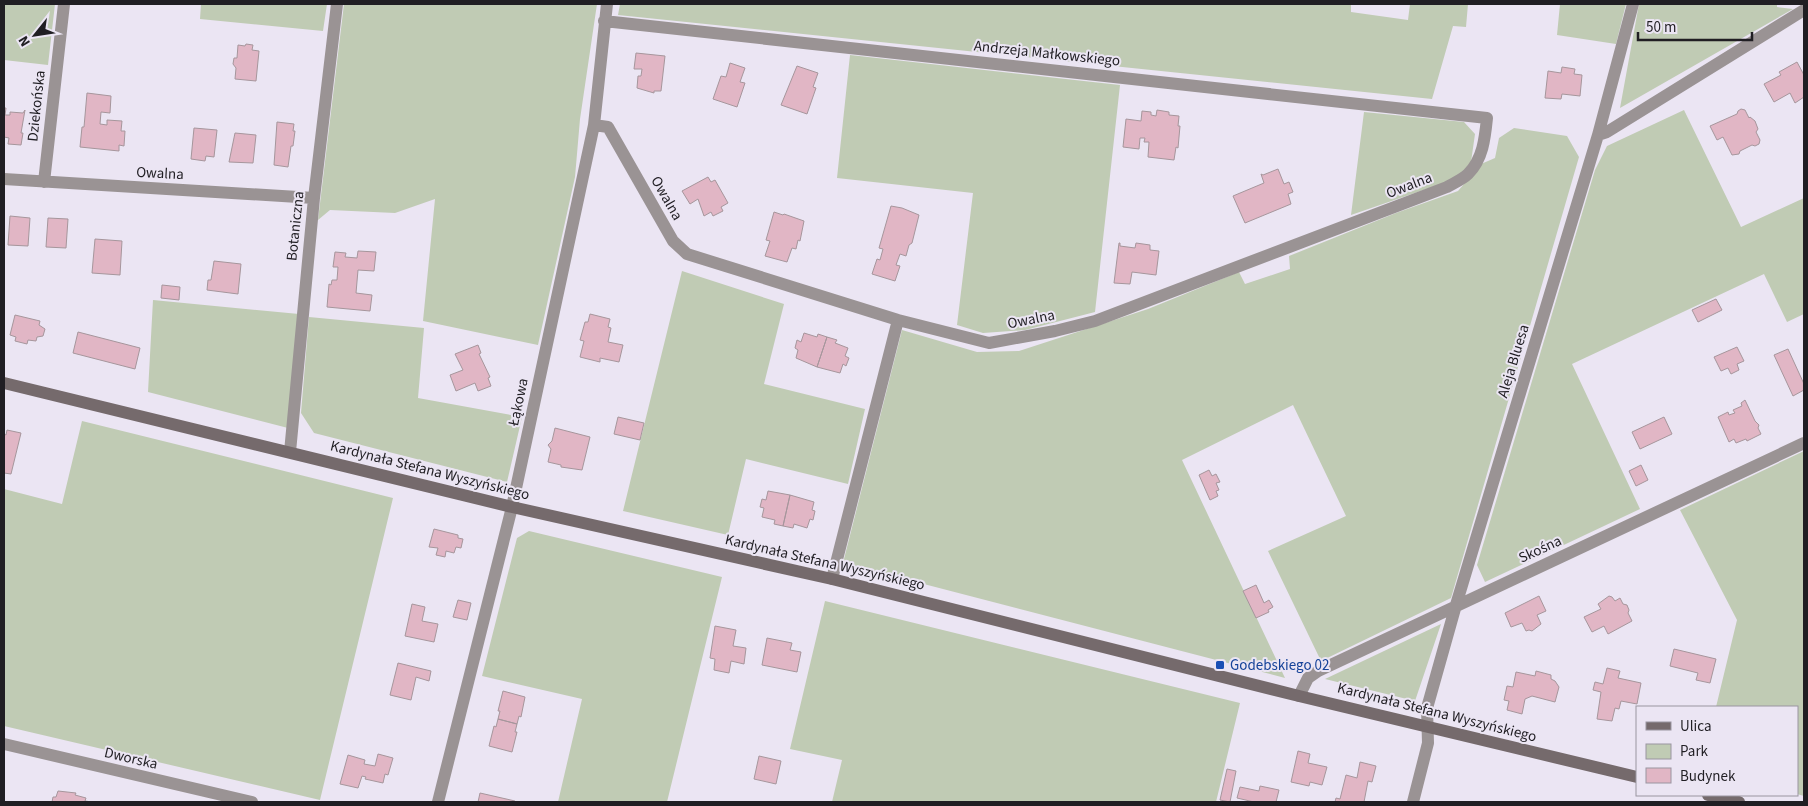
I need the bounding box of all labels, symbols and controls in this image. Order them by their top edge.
north arrow [10,10,60,60]
scale bar [1638,10,1752,42]
text: 50 m [1646,17,1676,38]
text: N [14,32,36,50]
street label: Andrzeja Małkowskiego [973,35,1121,72]
street label: Dziekońska [22,70,51,143]
street label: Owalna [136,162,184,185]
street label: Owalna [1383,167,1435,204]
street label: Owalna [646,172,688,224]
street label: Botaniczna [281,190,310,262]
street label: Owalna [1006,305,1057,334]
street label: Aleja Bluesa [1492,322,1535,400]
street label: Łąkowa [503,376,534,429]
street label: Kardynała Stefana Wyszyńskiego [328,436,532,505]
street label: Kardynała Stefana Wyszyńskiego [723,529,927,596]
street label: Skośna [1515,530,1565,569]
place label: Godebskiego 02 [1230,655,1330,676]
marker: Godebskiego 02 [1214,659,1226,671]
street label: Kardynała Stefana Wyszyńskiego [1335,678,1539,747]
legend [1636,706,1798,796]
text: Ulica [1680,716,1711,737]
text: Park [1680,741,1709,762]
street label: Dworska [102,742,160,775]
text: Budynek [1680,766,1736,787]

